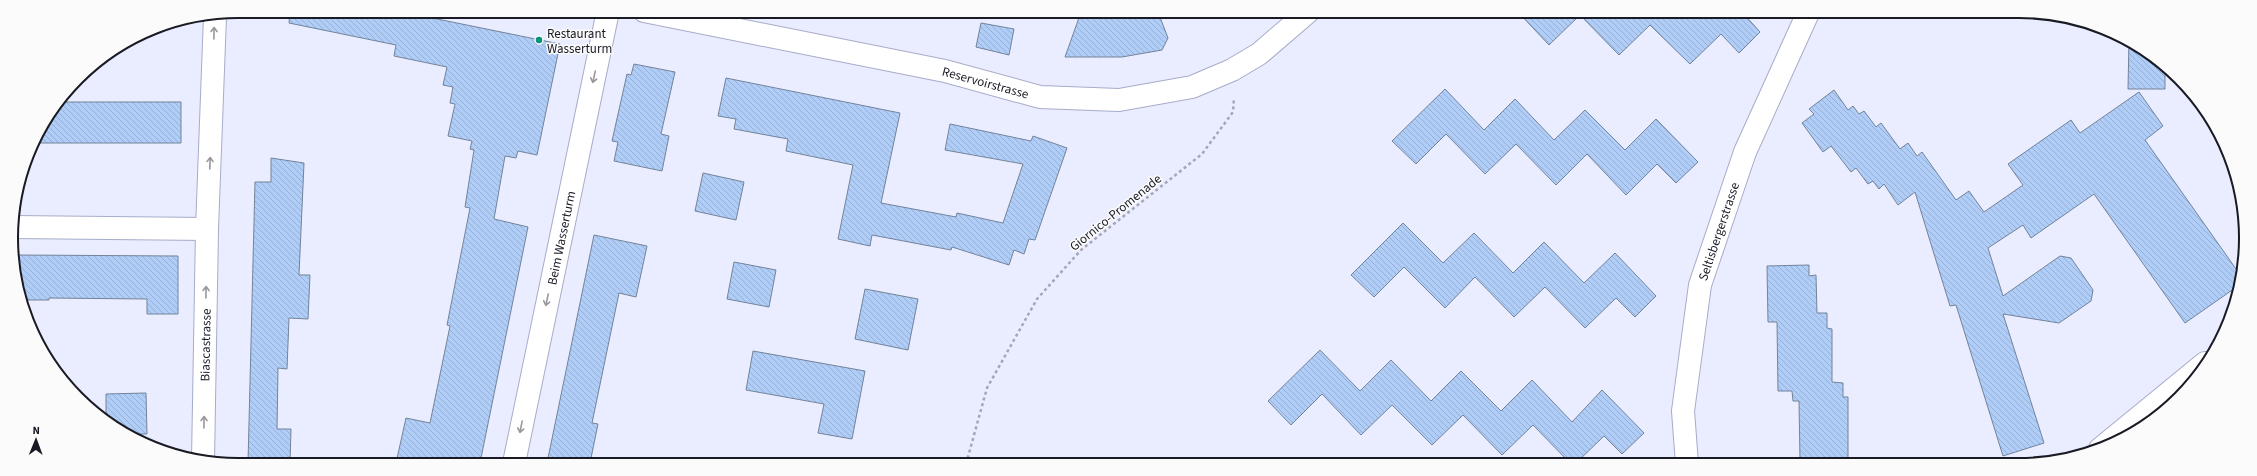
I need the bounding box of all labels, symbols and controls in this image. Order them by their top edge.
place label: Restaurant Wasserturm [547,25,612,58]
one-way arrow [211,27,218,40]
marker: Restaurant Wasserturm [534,35,544,45]
street label: Reservoirstrasse [940,63,1031,103]
one-way arrow [590,70,598,83]
one-way arrow [206,157,213,170]
street label: Giornico-Promenade [1066,170,1165,255]
street label: Seltisbergerstrasse [1694,180,1744,283]
street label: Beim Wasserturm [543,189,580,287]
one-way arrow [202,286,210,299]
one-way arrow [542,293,550,306]
street label: Biascastrasse [196,308,216,382]
one-way arrow [200,416,208,429]
north arrow [16,420,56,460]
one-way arrow [517,421,525,434]
text: N [32,423,40,438]

